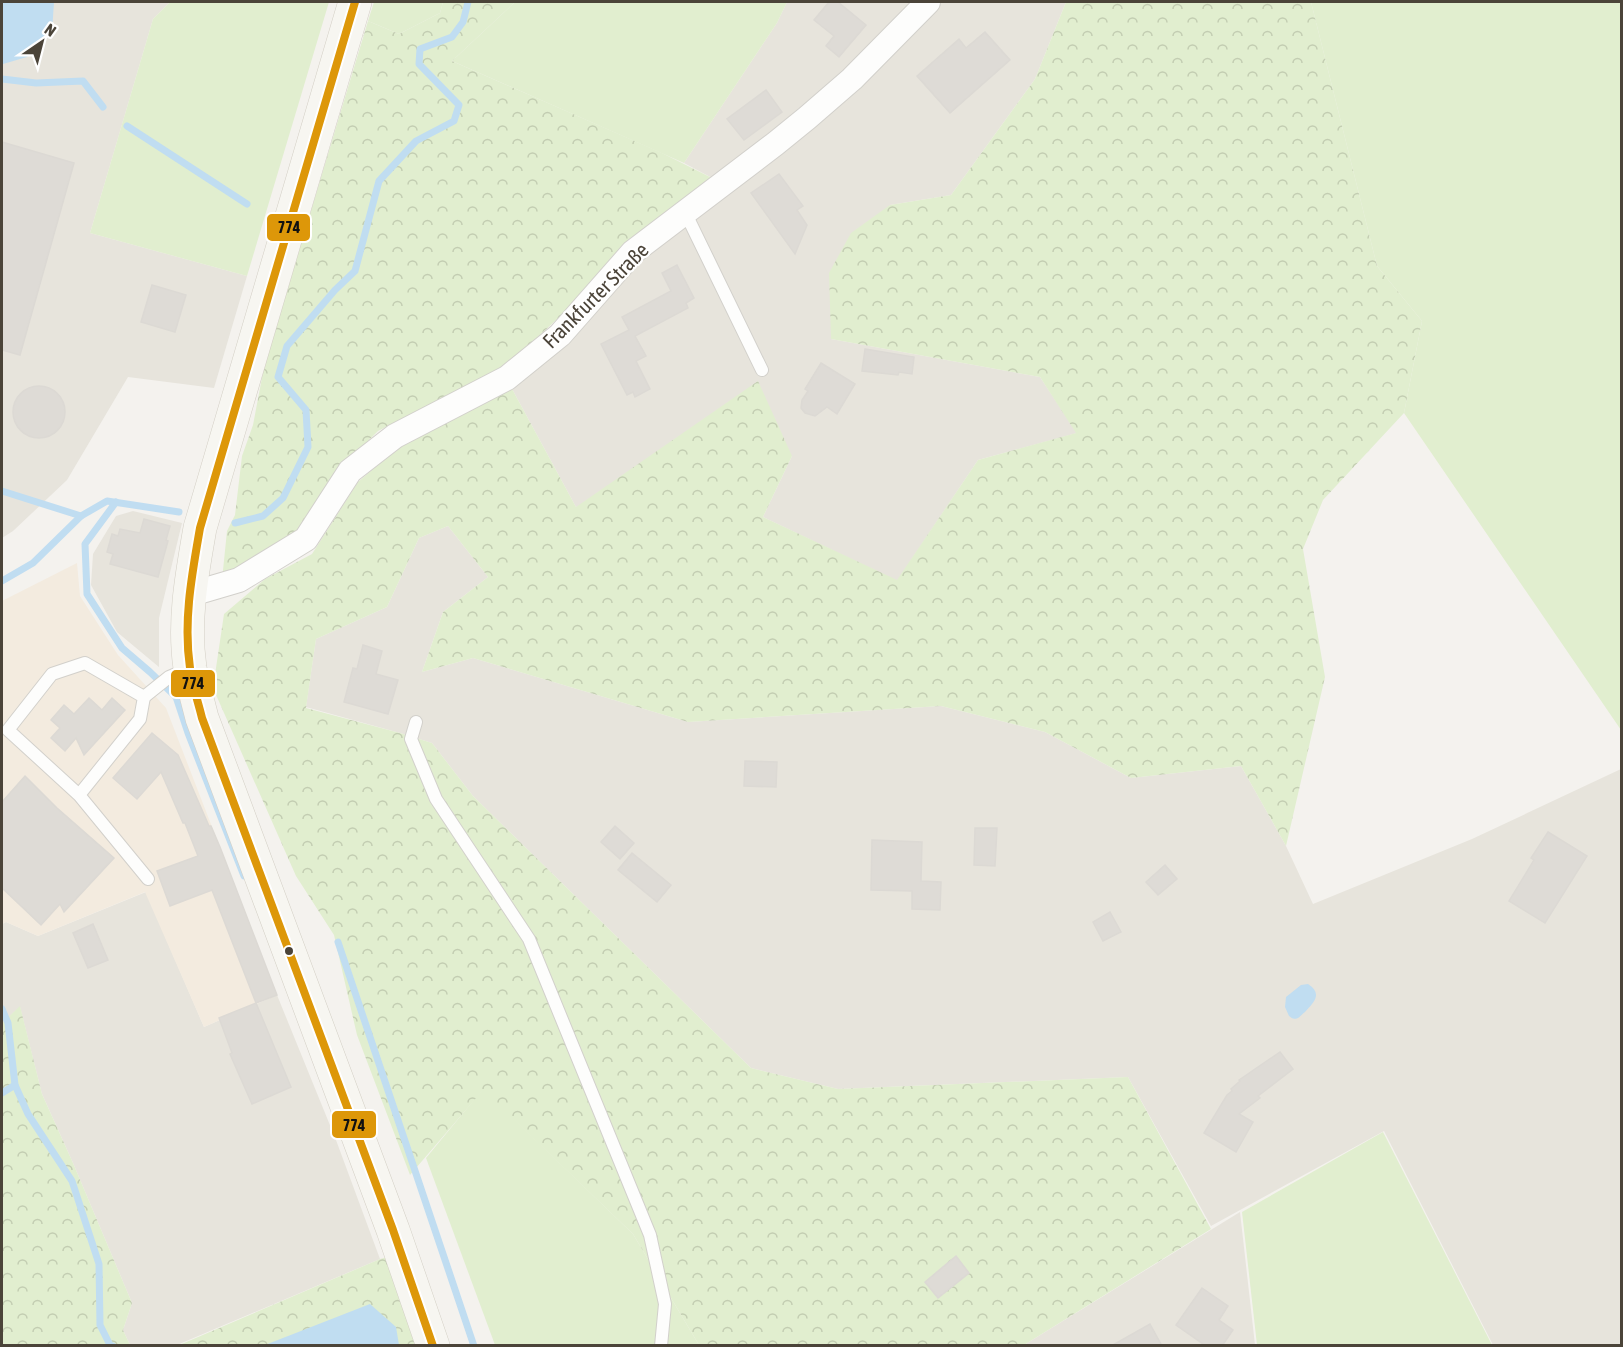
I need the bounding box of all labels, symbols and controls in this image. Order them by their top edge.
north arrow [12,12,72,72]
text: N [42,20,60,40]
line badge: 774 [266,213,311,242]
text: 774 [278,218,301,236]
street label: Frankfurter Straße [537,237,653,353]
line badge: 774 [170,669,216,698]
text: 774 [182,674,205,692]
unlabelled marker [283,945,295,957]
line badge: 774 [331,1110,377,1139]
text: 774 [343,1116,366,1134]

